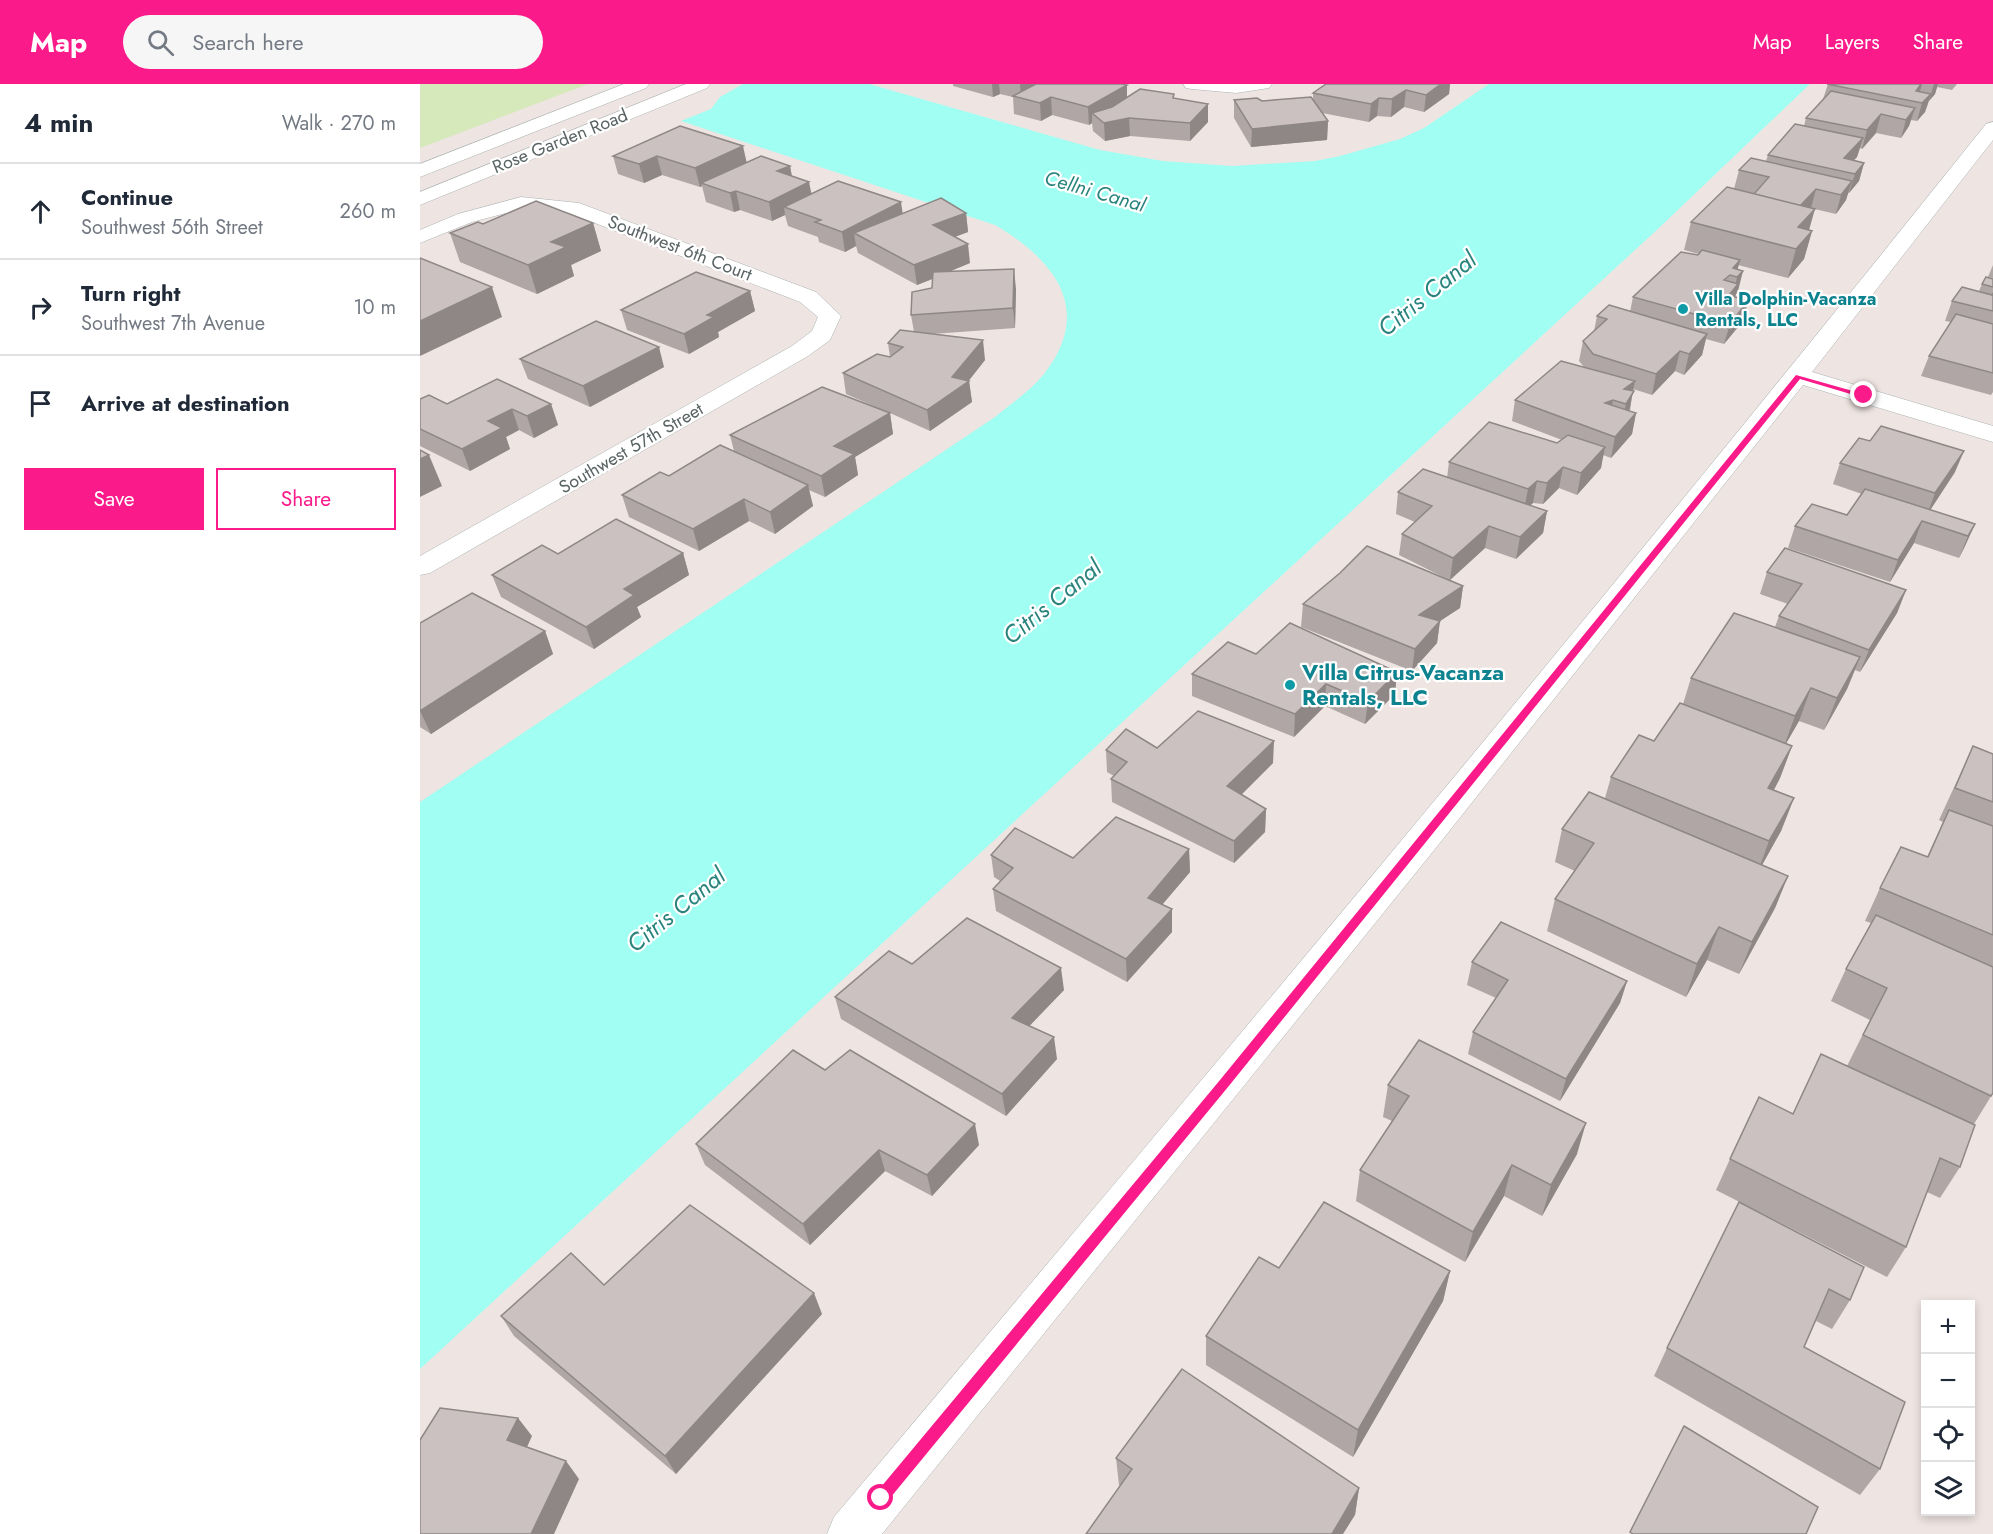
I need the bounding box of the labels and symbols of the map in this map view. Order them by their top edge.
street label: Rose Garden Road [488,102,632,180]
water label: Cellni Canal [1041,163,1150,220]
street label: Southwest 6th Court [604,209,757,288]
water label: Citris Canal [1370,242,1485,344]
place label: Villa Dolphin-Vacanza Rentals, LLC [1694,286,1877,333]
marker: Villa Dolphin-Vacanza Rentals, LLC [1676,302,1690,316]
route end [1850,381,1876,407]
street label: Southwest 57th Street [554,396,709,500]
water label: Citris Canal [995,550,1110,652]
place label: Villa Citrus-Vacanza Rentals, LLC [1301,656,1504,713]
marker: Villa Citrus-Vacanza Rentals, LLC [1283,678,1297,692]
water label: Citris Canal [619,858,734,960]
route start [867,1484,893,1510]

